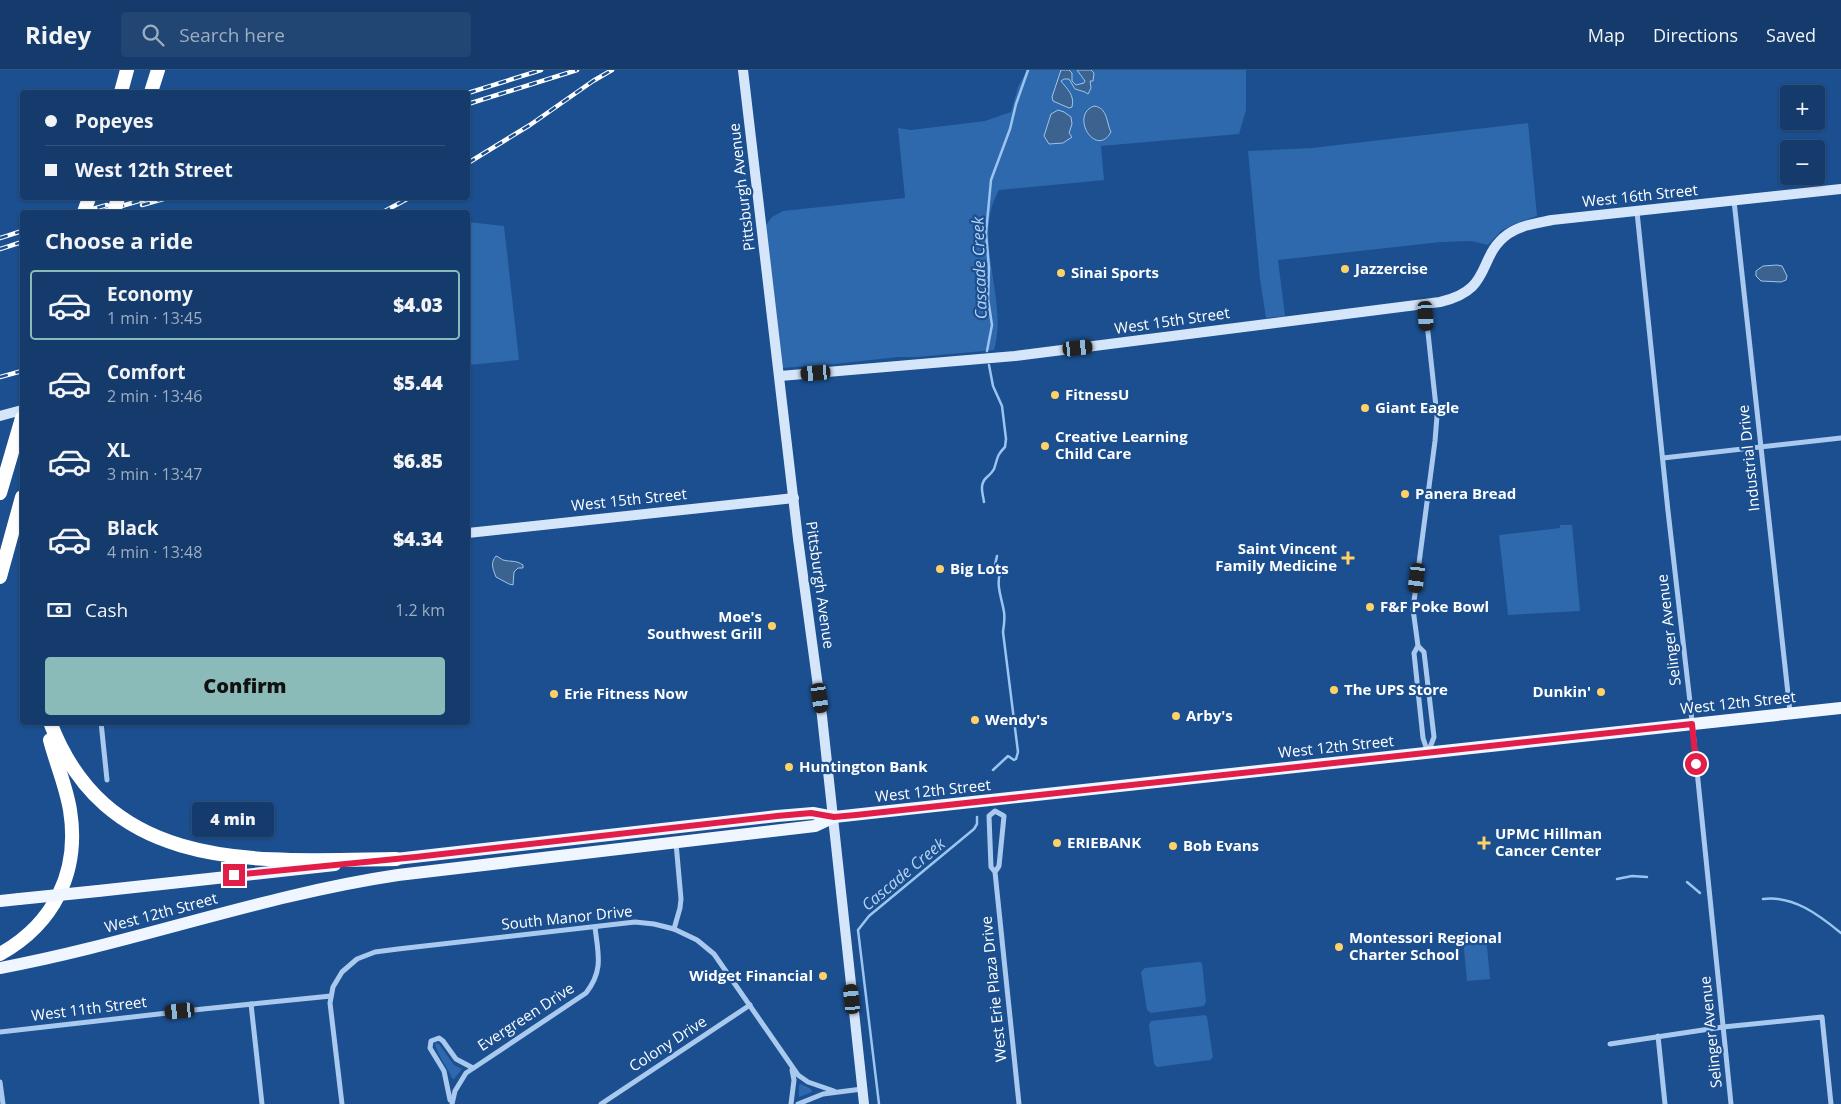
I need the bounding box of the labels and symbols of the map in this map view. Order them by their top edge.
street label: Pittsburgh Avenue [723,122,759,252]
street label: West 16th Street [1581,179,1699,211]
water label: Cascade Creek [966,215,992,320]
place label: Jazzercise [1353,258,1428,278]
place label: Sinai Sports [1071,262,1159,282]
marker: Jazzercise [1339,263,1351,275]
marker: Sinai Sports [1055,267,1067,279]
car [1417,301,1434,331]
street label: West 15th Street [1113,302,1231,338]
car [1062,339,1093,357]
car [800,364,831,382]
place label: FitnessU [1065,384,1129,404]
marker: FitnessU [1049,389,1061,401]
place label: Giant Eagle [1375,397,1459,417]
marker: Giant Eagle [1359,402,1371,414]
street label: Industrial Drive [1732,404,1764,512]
place label: Creative Learning Child Care [1055,426,1188,463]
marker: Creative Learning Child Care [1039,440,1051,452]
street label: West 15th Street [570,483,688,515]
place label: Panera Bread [1415,483,1516,503]
marker: Panera Bread [1399,488,1411,500]
street label: Pittsburgh Avenue [802,520,840,650]
place label: Saint Vincent Family Medicine [1215,538,1337,575]
marker: Saint Vincent Family Medicine [1341,551,1355,565]
place label: Big Lots [950,558,1009,578]
car [1407,562,1426,594]
marker: Big Lots [934,563,946,575]
street label: Selinger Avenue [1651,573,1685,687]
place label: F&F Poke Bowl [1380,596,1489,616]
marker: F&F Poke Bowl [1364,601,1376,613]
place label: Moe's Southwest Grill [647,606,762,643]
marker: Moe's Southwest Grill [766,620,778,632]
place label: The UPS Store [1344,679,1448,699]
place label: Dunkin' [1532,681,1591,701]
car [810,682,829,714]
place label: Erie Fitness Now [564,683,688,703]
marker: The UPS Store [1328,684,1340,696]
marker: Dunkin' [1595,686,1607,698]
street label: West 12th Street [1679,686,1797,718]
marker: Erie Fitness Now [548,688,560,700]
place label: Arby's [1186,705,1233,725]
place label: Wendy's [985,709,1048,729]
marker: Arby's [1170,710,1182,722]
marker: Wendy's [969,714,981,726]
street label: West 12th Street [1277,730,1395,762]
route start [1685,753,1707,775]
place label: Huntington Bank [799,756,928,776]
marker: Huntington Bank [783,761,795,773]
street label: West 12th Street [874,774,992,806]
callout: 4 min [193,802,275,838]
place label: UPMC Hillman Cancer Center [1495,823,1602,860]
water label: Cascade Creek [857,832,950,915]
place label: ERIEBANK [1067,832,1141,852]
place label: Bob Evans [1183,835,1259,855]
marker: UPMC Hillman Cancer Center [1477,836,1491,850]
marker: ERIEBANK [1051,837,1063,849]
marker: Bob Evans [1167,840,1179,852]
route end [223,864,245,886]
street label: West 12th Street [102,887,219,937]
street label: South Manor Drive [500,900,633,934]
street label: West Erie Plaza Drive [975,915,1011,1063]
place label: Montessori Regional Charter School [1349,927,1502,964]
marker: Montessori Regional Charter School [1333,941,1345,953]
place label: Widget Financial [689,965,813,985]
marker: Widget Financial [817,970,829,982]
street label: Selinger Avenue [1694,975,1726,1089]
street label: Evergreen Drive [473,977,578,1055]
car [842,983,861,1015]
street label: West 11th Street [30,991,148,1025]
car [164,1002,195,1020]
street label: Colony Drive [625,1011,710,1076]

